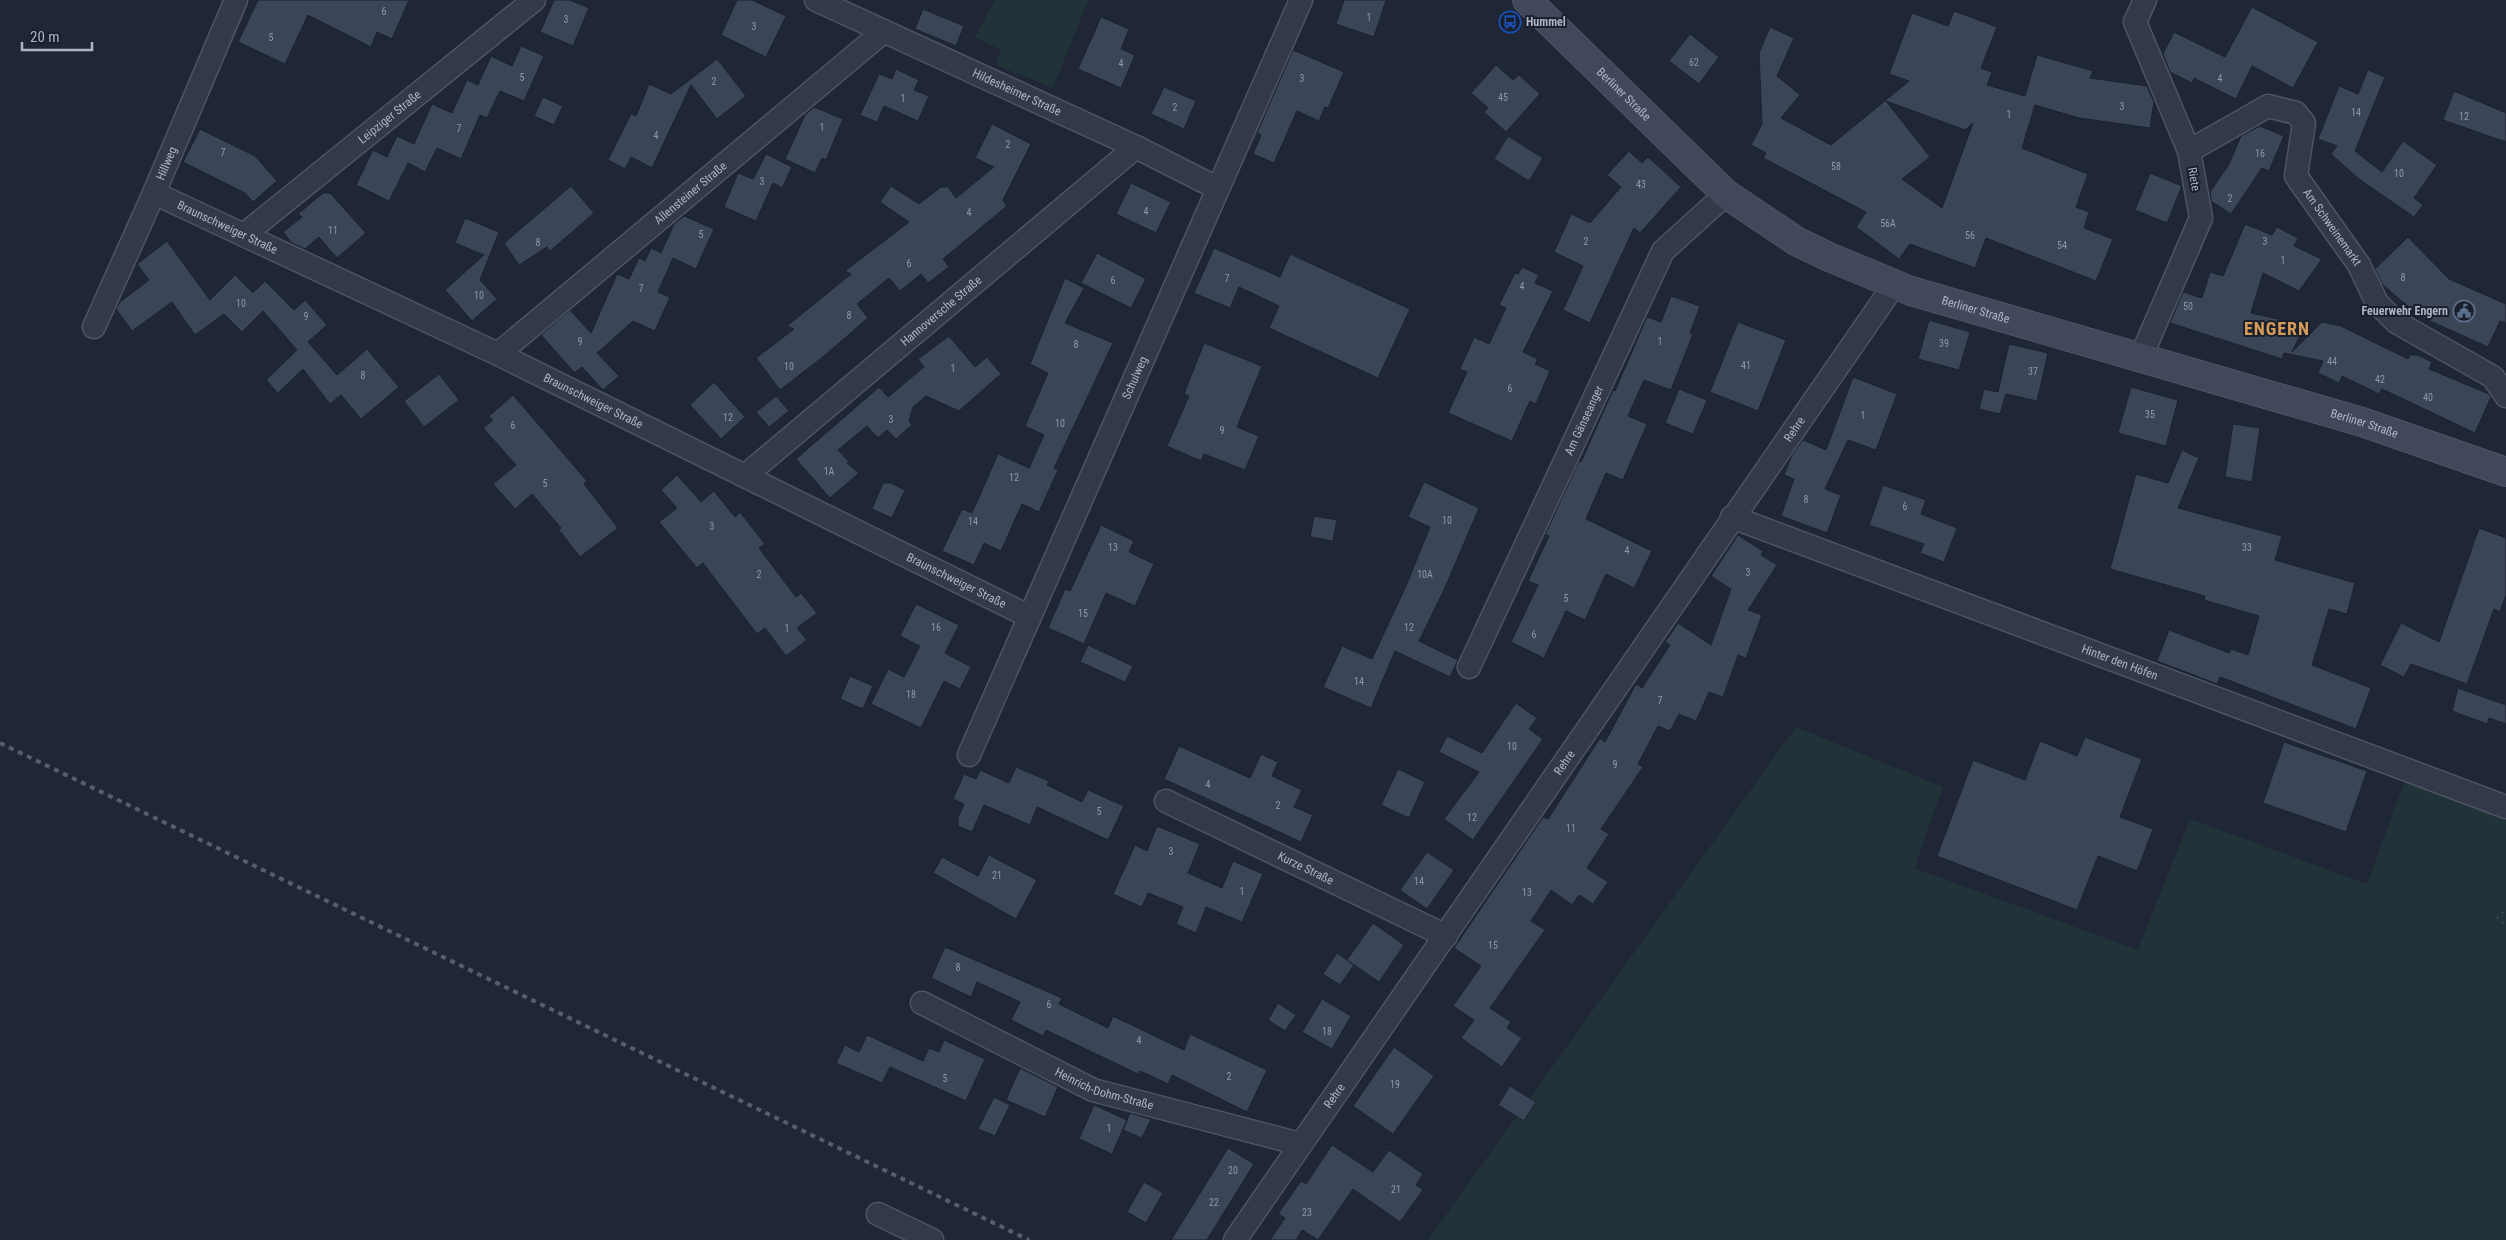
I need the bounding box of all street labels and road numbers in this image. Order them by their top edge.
street label: Berliner Straße [1594,65,1654,124]
street label: Hildesheimer Straße [970,66,1064,119]
street label: Leipziger Straße [355,87,424,147]
street label: Hillweg [153,144,180,182]
street label: Allensteiner Straße [652,158,730,227]
street label: Riete [2185,166,2203,192]
street label: Am Schweinemarkt [2300,186,2365,269]
street label: Braunschweiger Straße [175,198,280,257]
street label: Hannoversche Straße [898,273,985,349]
street label: Berliner Straße [1940,293,2012,326]
street label: Schulweg [1119,354,1150,402]
street label: Braunschweiger Straße [541,371,646,432]
street label: Am Gänseanger [1562,383,1606,458]
street label: Berliner Straße [2329,406,2400,441]
street label: Rehre [1781,414,1808,444]
street label: Braunschweiger Straße [904,550,1009,611]
street label: Hinter den Höfen [2080,642,2160,683]
street label: Rehre [1551,747,1578,778]
street label: Kurze Straße [1275,849,1336,888]
street label: Heinrich-Dohm-Straße [1053,1065,1155,1113]
street label: Rehre [1321,1081,1348,1111]

